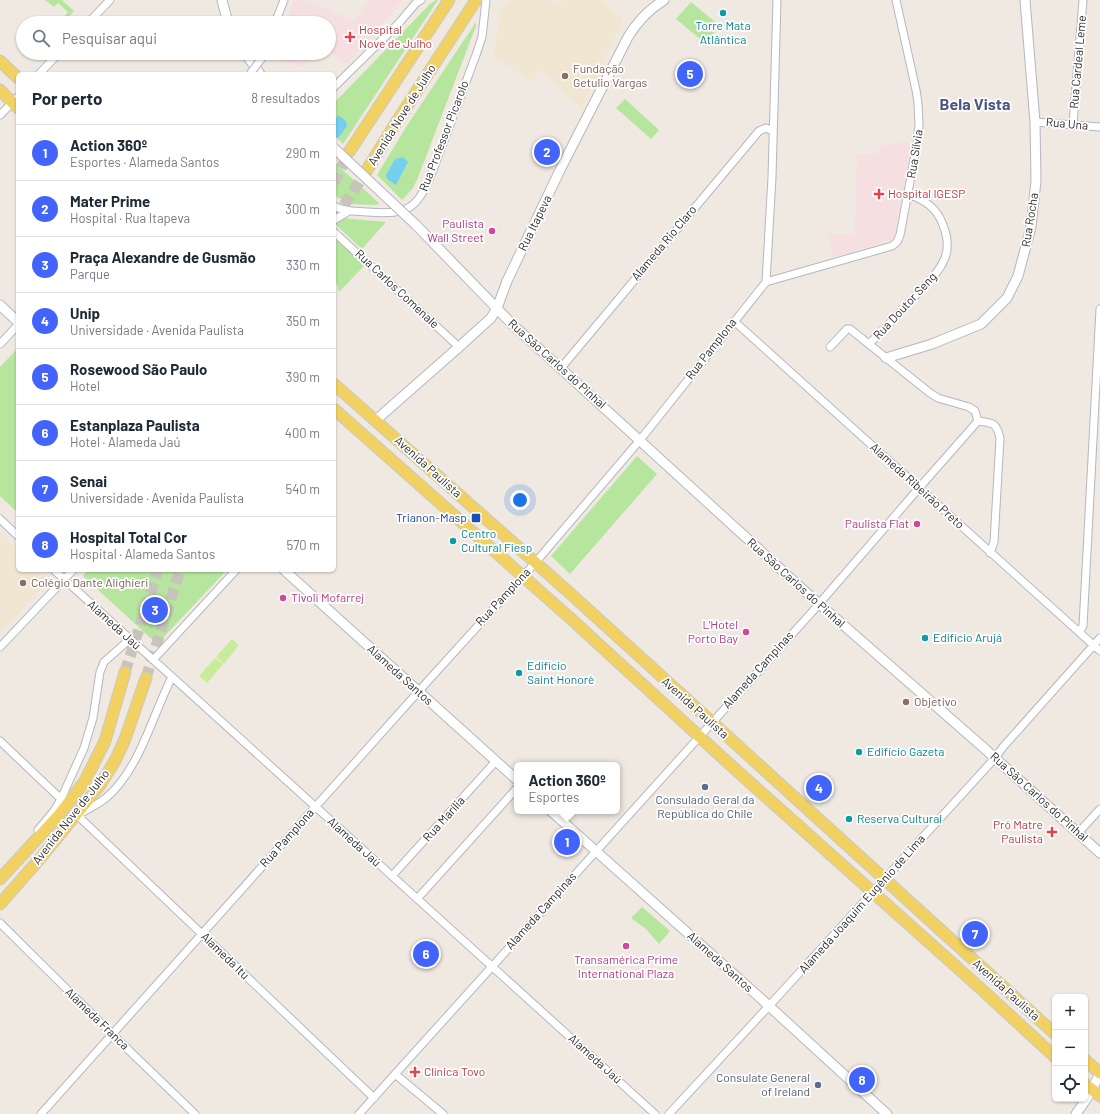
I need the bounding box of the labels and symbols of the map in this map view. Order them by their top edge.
marker: Torre Mata Atlântica [718,8,728,18]
street label: Rua Cardeal Leme [1066,15,1088,109]
place label: Torre Mata Atlântica [695,18,751,46]
place label: Hospital Nove de Julho [359,22,432,50]
marker: Hospital Nove de Julho [344,31,356,43]
pin: 5 [677,59,703,89]
street label: Avenida Nove de Julho [364,61,438,168]
place label: Fundação Getulio Vargas [573,61,648,89]
marker: Fundação Getulio Vargas [560,71,570,81]
street label: Rua Professor Picarolo [415,78,471,193]
district label: Bela Vista [940,94,1010,113]
street label: Rua Una [1045,114,1089,132]
street label: Rua Sílvia [903,128,925,179]
pin: 2 [534,137,560,167]
place label: Hospital IGESP [888,186,965,200]
marker: Hospital IGESP [873,188,885,200]
street label: Rua Itapeva [515,192,554,253]
street label: Rua Rocha [1018,192,1040,248]
street label: Alameda Rio Claro [628,202,699,283]
place label: Paulista Wall Street [427,216,484,244]
marker: Paulista Wall Street [487,226,497,236]
street label: Rua Carlos Comenale [353,246,442,331]
street label: Rua Doutor Seng [870,269,939,342]
street label: Rua Pamplona [682,315,738,382]
street label: Rua São Carlos do Pinhal [506,316,610,411]
street label: Avenida Paulista [392,433,465,500]
street label: Alameda Ribeirão Preto [868,439,968,531]
your location [510,490,530,510]
place label: Trianon-Masp [396,510,467,524]
marker: Trianon-Masp [470,512,482,524]
place label: Paulista Flat [845,516,909,530]
marker: Paulista Flat [912,519,922,529]
place label: Centro Cultural Fiesp [461,526,532,554]
street label: Rua São Carlos do Pinhal [745,535,849,630]
marker: Centro Cultural Fiesp [448,536,458,546]
street label: Rua Pamplona [472,564,533,628]
place label: Colégio Dante Alighieri [31,575,148,589]
marker: Colégio Dante Alighieri [18,578,28,588]
place label: Tivoli Mofarrej [291,590,364,604]
marker: Tivoli Mofarrej [278,593,288,603]
pin: 3 [142,595,168,625]
street label: Alameda Jaú [85,597,144,652]
place label: L'Hotel Porto Bay [688,617,738,645]
marker: L'Hotel Porto Bay [741,627,751,637]
street label: Alameda Campinas [719,628,796,711]
place label: Edifício Arujá [933,630,1002,644]
marker: Edifício Arujá [920,633,930,643]
street label: Alameda Santos [365,641,437,708]
place label: Edifício Saint Honorè [527,658,594,686]
marker: Edifício Saint Honorè [514,668,524,678]
street label: Avenida Paulista [659,674,732,741]
place label: Objetivo [914,694,957,708]
marker: Objetivo [901,697,911,707]
place label: Edifício Gazeta [867,744,945,758]
marker: Edifício Gazeta [854,747,864,757]
street label: Rua São Carlos do Pinhal [988,749,1092,844]
street label: Avenida Nove de Julho [29,766,112,867]
pin: 4 [806,773,832,803]
marker: Consulado Geral da República do Chile [700,782,710,792]
place label: Consulado Geral da República do Chile [656,792,754,820]
street label: Rua Marília [419,793,467,844]
street label: Rua Pamplona [256,805,316,869]
place label: Reserva Cultural [857,811,942,825]
street label: Alameda Jaú [325,814,384,869]
marker: Reserva Cultural [844,814,854,824]
place label: Pró Matre Paulista [993,817,1043,845]
marker: Pró Matre Paulista [1046,826,1058,838]
pin: 1 [554,827,580,857]
street label: Alameda Joaquim Eugênio de Lima [795,831,927,976]
street label: Alameda Campinas [502,869,579,952]
pin: 7 [962,919,988,949]
street label: Alameda Santos [685,928,757,995]
street label: Alameda Itu [199,929,253,982]
pin: 6 [413,939,439,969]
marker: Transamérica Prime International Plaza [621,941,631,951]
place label: Transamérica Prime International Plaza [574,952,678,980]
street label: Avenida Paulista [970,956,1043,1023]
street label: Alameda Franca [63,984,133,1052]
street label: Alameda Jaú [566,1031,625,1086]
place label: Clínica Tovo [424,1064,485,1078]
pin: 8 [849,1065,875,1095]
marker: Clínica Tovo [409,1066,421,1078]
place label: Consulate General of Ireland [716,1070,810,1098]
marker: Consulate General of Ireland [813,1080,823,1090]

